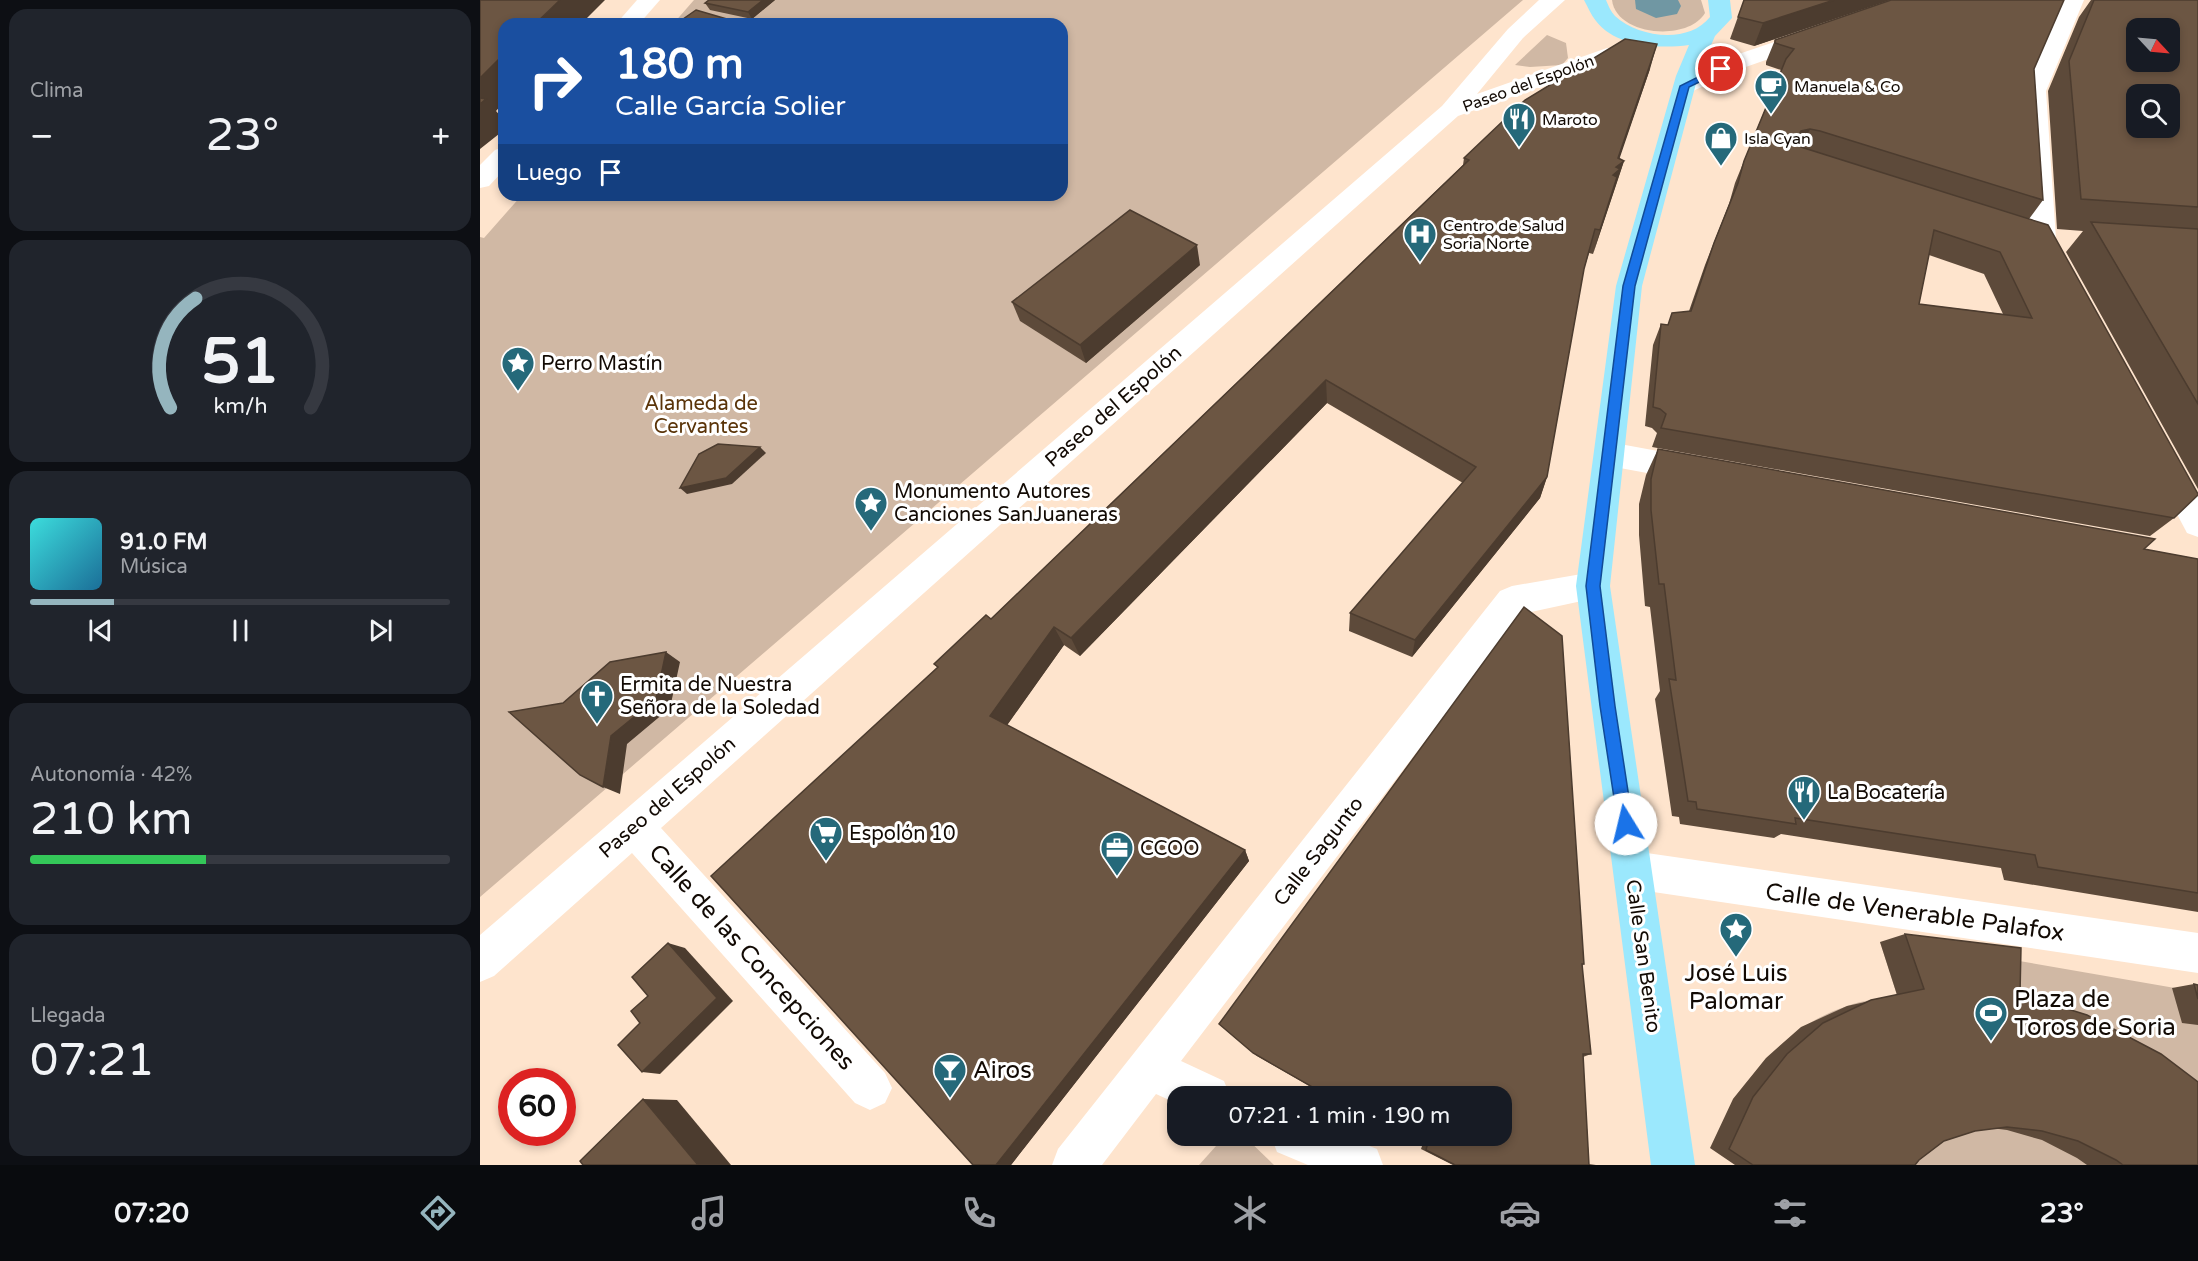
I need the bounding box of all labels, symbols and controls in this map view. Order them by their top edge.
north arrow [2126,18,2180,72]
map controls [2126,18,2180,138]
text: 180 m [615,39,744,90]
icon: right [516,42,594,120]
pin [1695,43,1746,94]
street label: Paseo del Espolón [1460,51,1597,117]
icon: arrive [1704,52,1737,85]
cafe icon: Manuela & Co [1753,68,1789,115]
place label: Manuela & Co [1794,77,1901,97]
text: Clima [30,79,83,103]
button: search [2126,84,2180,138]
text: Calle García Solier [615,90,846,123]
restaurant icon: Maroto [1501,101,1537,148]
text: 23° [206,109,279,163]
place label: Maroto [1542,110,1598,130]
text: − [30,117,54,156]
text: + [431,117,450,156]
shop icon: Isla Cyan [1703,120,1739,167]
place label: Isla Cyan [1744,129,1811,149]
icon: arrive [594,156,627,189]
text: Luego [516,160,582,186]
hospital icon: Centro de Salud Soria Norte [1402,216,1438,263]
place label: Centro de Salud Soria Norte [1443,216,1564,254]
text: 51 [201,325,279,400]
street label: Paseo del Espolón [1041,341,1187,473]
place icon: Perro Mastín [500,345,536,392]
place label: Perro Mastín [541,352,663,376]
park label: Alameda de Cervantes [644,392,758,439]
text: km/h [213,394,267,420]
place label: Monumento Autores Canciones SanJuaneras [894,480,1118,527]
place icon: Monumento Autores Canciones SanJuaneras [853,485,889,532]
text: 91.0 FM [120,529,208,555]
text: Música [120,555,188,579]
icon: previous [84,614,117,647]
icon: pause [224,614,257,647]
icon: next [364,614,397,647]
place label: Ermita de Nuestra Señora de la Soledad [620,673,820,720]
church icon: Ermita de Nuestra Señora de la Soledad [579,678,615,725]
street label: Paseo del Espolón [595,732,741,864]
text: Autonomía · 42% [30,763,192,787]
restaurant icon: La Bocatería [1786,774,1822,821]
place label: La Bocatería [1827,781,1945,805]
street label: Calle Sagunto [1269,792,1369,911]
position arrow [1594,792,1658,856]
text: 210 km [30,793,192,847]
supermarket icon: Espolón 10 [808,815,844,862]
place label: Espolón 10 [849,822,956,846]
office icon: CCOO [1099,830,1135,877]
place label: CCOO [1140,837,1199,861]
street label: Calle de las Concepciones [642,838,861,1076]
street label: Calle de Venerable Palafox [1764,877,2066,948]
street label: Calle San Benito [1620,878,1666,1034]
place icon: José Luis Palomar [1718,911,1754,958]
place label: José Luis Palomar [1684,959,1788,1016]
place label: Plaza de Toros de Soria [2014,985,2176,1042]
sports icon: Plaza de Toros de Soria [1973,995,2009,1042]
text: Llegada [30,1004,106,1028]
text: 07:21 [30,1034,155,1088]
bar icon: Airos [932,1052,968,1099]
place label: Airos [973,1056,1032,1085]
speed limit sign: 60 [498,1068,576,1146]
text: 07:21 · 1 min · 190 m [1229,1103,1450,1129]
icon: directions [417,1192,459,1234]
icon: music [688,1192,730,1234]
icon: phone [958,1192,1000,1234]
icon: climate [1229,1192,1271,1234]
icon: car [1499,1192,1541,1234]
icon: filters [1769,1192,1811,1234]
text: 07:20 [114,1197,189,1230]
text: 23° [2040,1197,2084,1230]

